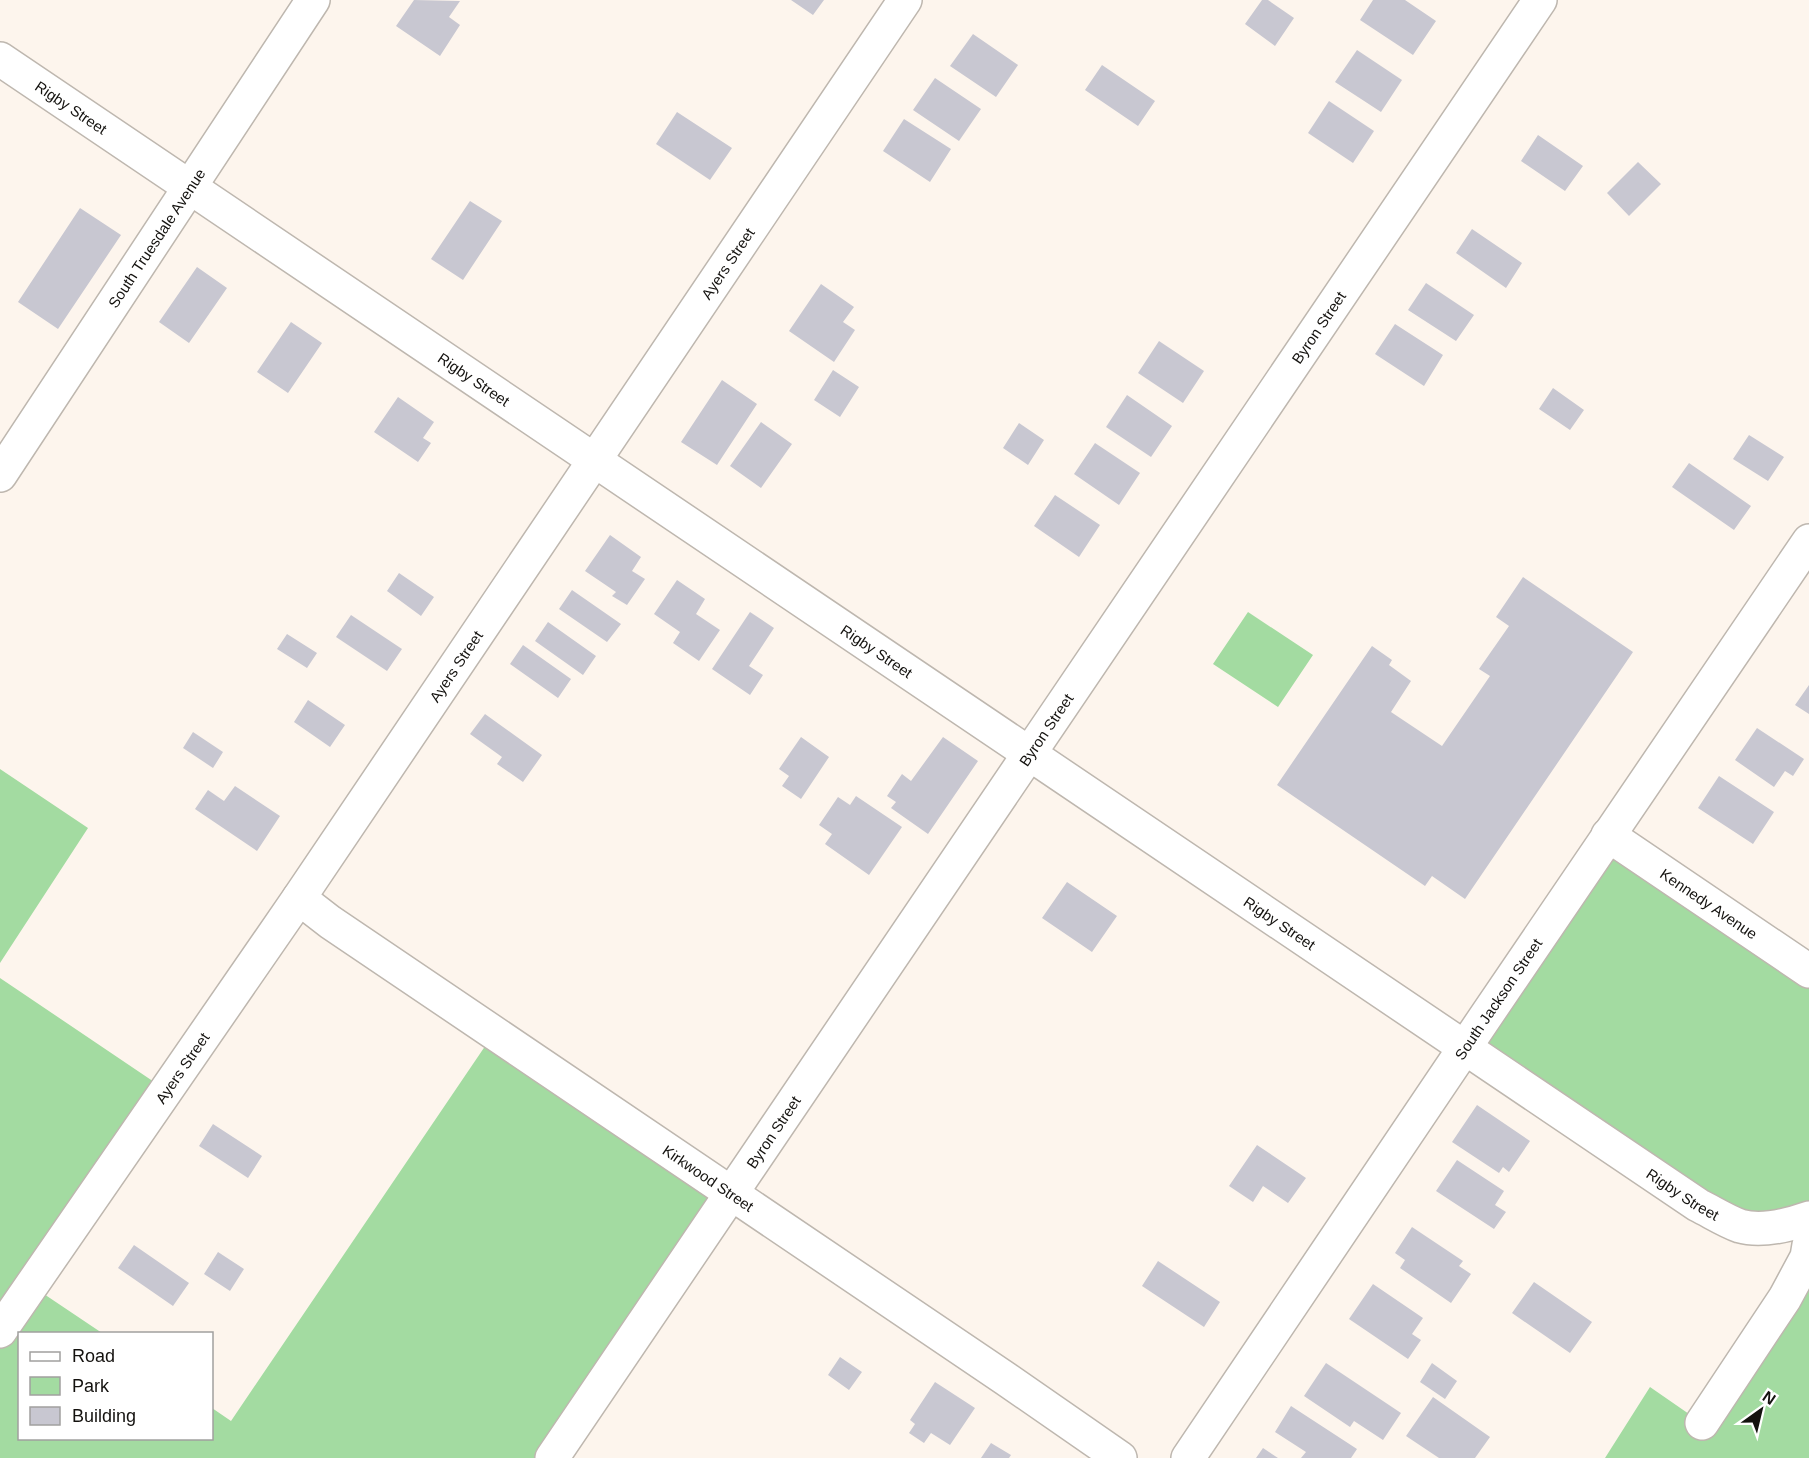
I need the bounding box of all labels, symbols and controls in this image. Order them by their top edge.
street label: Rigby Street [32,77,111,138]
street label: South Truesdale Avenue [104,165,208,311]
street label: Ayers Street [697,224,758,302]
street label: Byron Street [1288,287,1349,366]
street label: Rigby Street [435,349,514,410]
street label: Rigby Street [838,621,917,681]
street label: Ayers Street [425,627,486,705]
street label: Byron Street [1015,690,1077,769]
street label: Kennedy Avenue [1657,865,1761,942]
street label: Rigby Street [1241,893,1319,953]
street label: South Jackson Street [1451,934,1545,1063]
street label: Ayers Street [151,1028,213,1106]
street label: Byron Street [743,1092,804,1171]
street label: Kirkwood Street [660,1141,758,1215]
street label: Rigby Street [1644,1164,1723,1224]
legend [18,1332,213,1440]
text: Road [72,1346,115,1366]
text: Park [72,1376,110,1396]
north arrow [1731,1380,1791,1440]
text: N [1760,1388,1779,1408]
text: Building [72,1406,136,1426]

